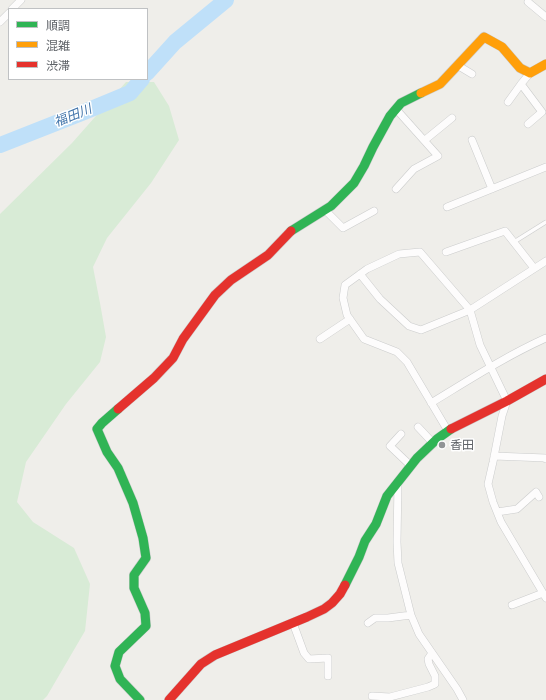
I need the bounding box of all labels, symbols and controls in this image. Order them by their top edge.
legend [8,8,148,80]
text: 順調 [46,18,70,33]
text: 混雑 [46,38,70,53]
text: 渋滞 [46,58,70,73]
water label: 福田川 [52,101,94,131]
place label: 香田 [450,438,474,452]
marker: 香田 [437,440,447,450]

